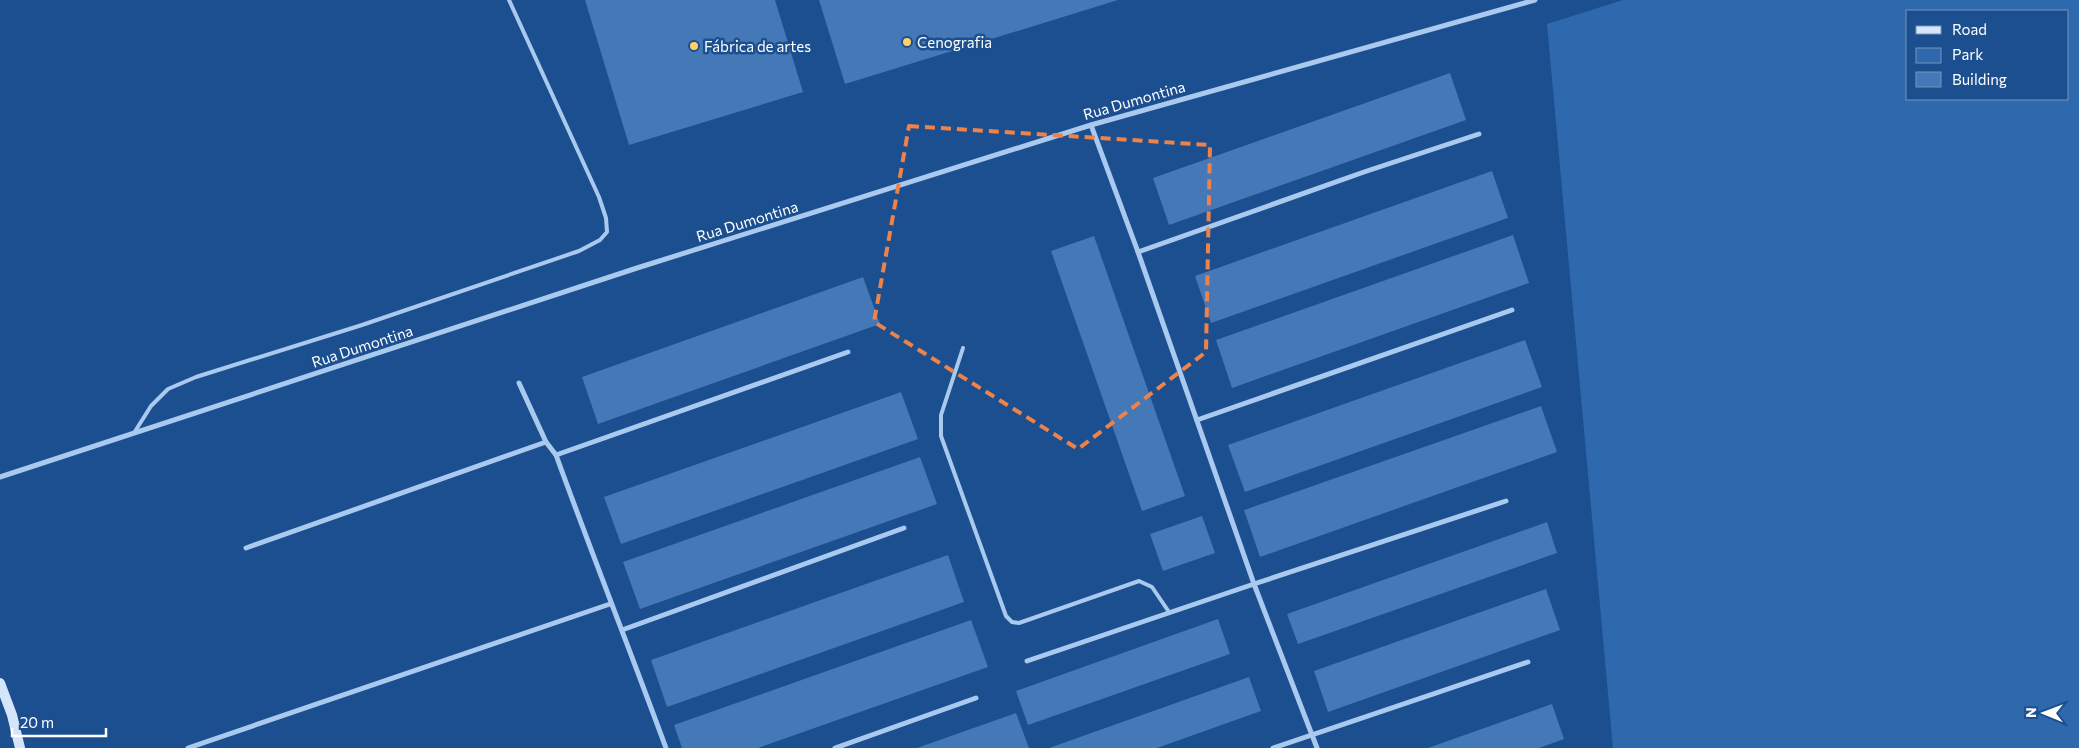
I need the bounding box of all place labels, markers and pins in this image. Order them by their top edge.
place label: Cenografia [917,33,992,51]
marker: Cenografia [901,36,913,48]
place label: Fábrica de artes [704,37,811,55]
marker: Fábrica de artes [688,40,700,52]

